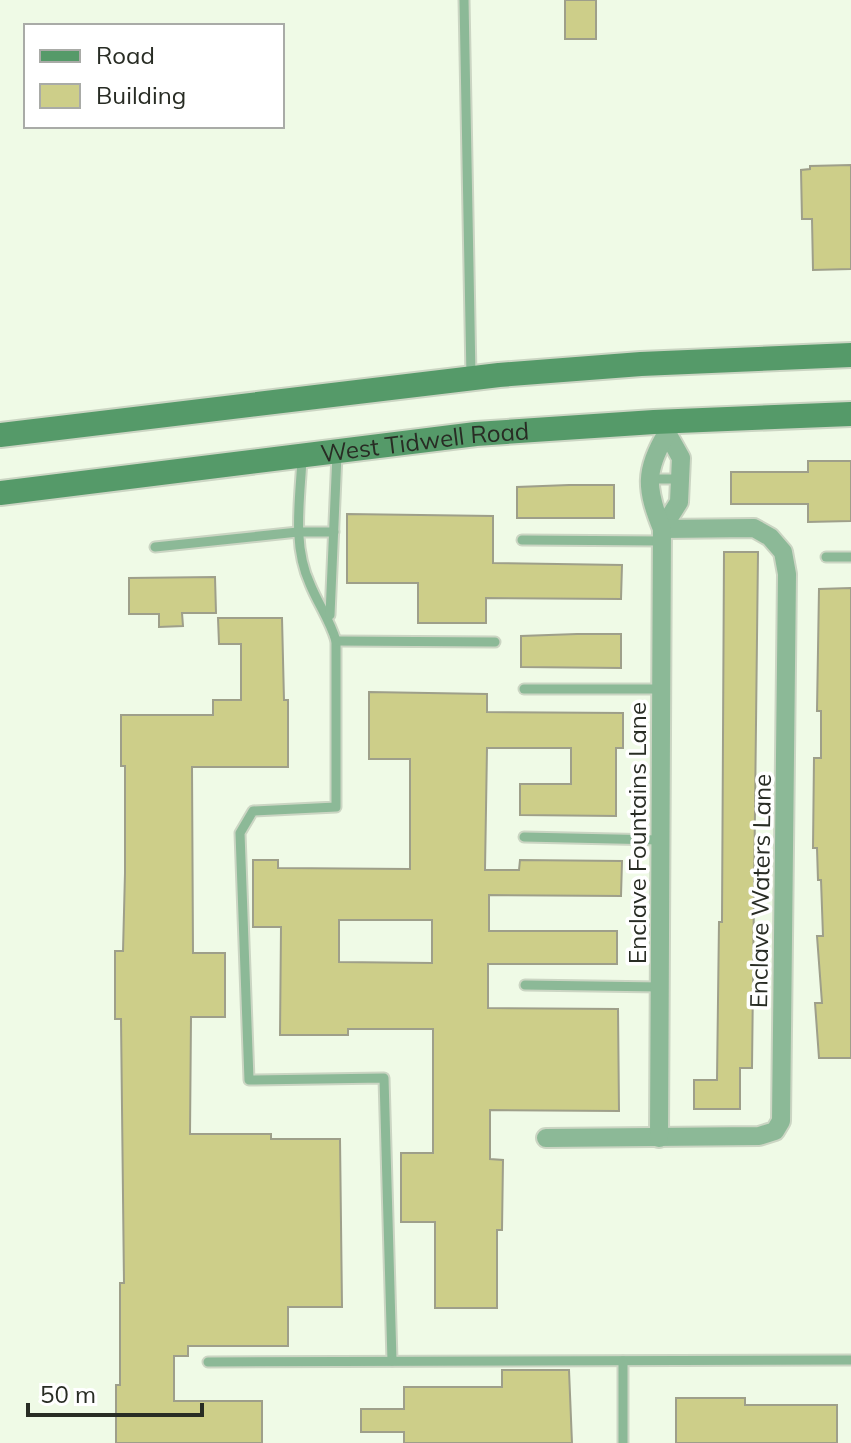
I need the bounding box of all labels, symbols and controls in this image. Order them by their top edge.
legend [24,24,284,128]
text: Road [96,40,155,70]
text: Building [96,80,186,110]
street label: West Tidwell Road [319,415,530,468]
street label: Enclave Fountains Lane [622,702,652,964]
street label: Enclave Waters Lane [743,774,777,1008]
scale bar [28,1367,202,1417]
text: 50 m [40,1379,96,1409]

